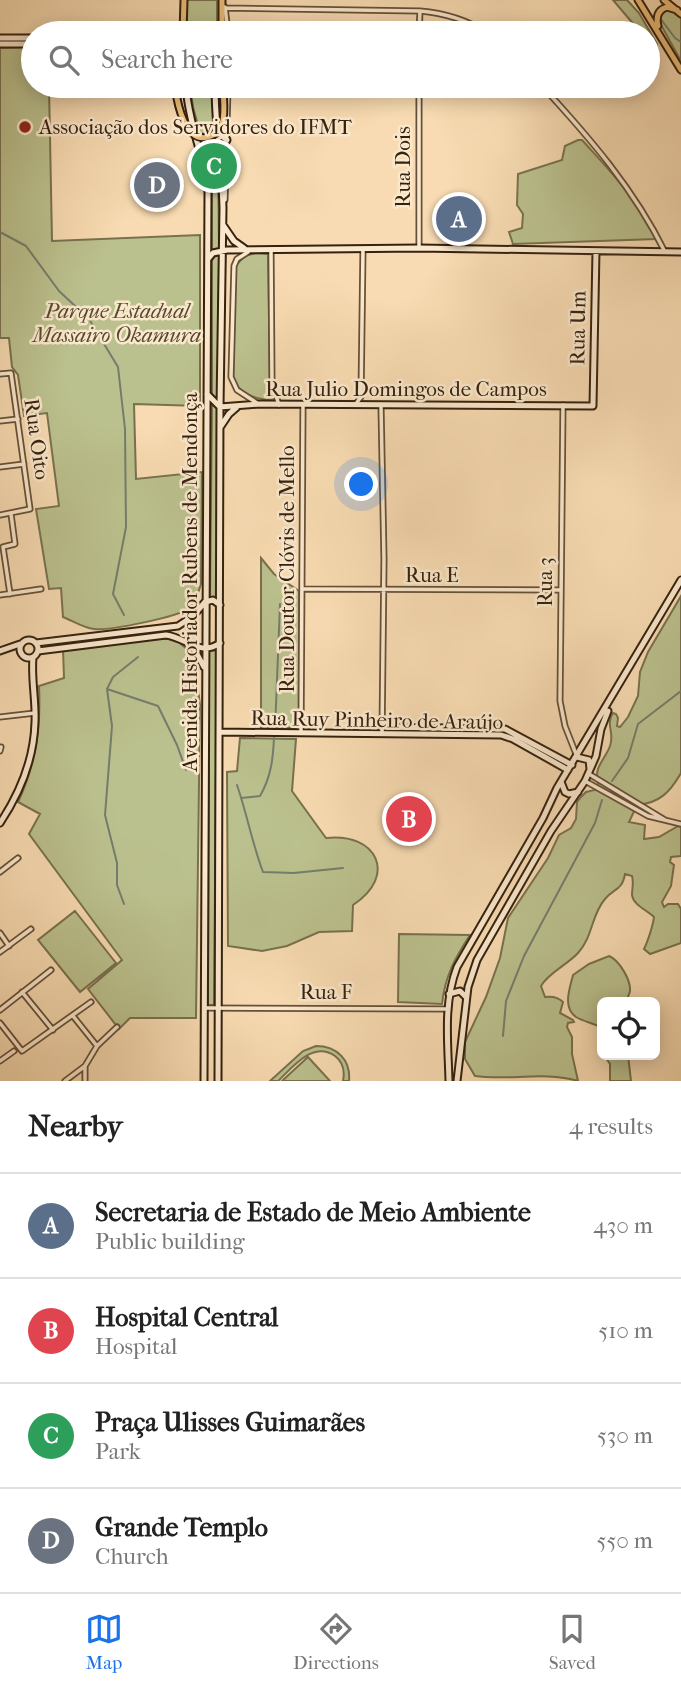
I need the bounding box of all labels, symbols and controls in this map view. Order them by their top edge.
search box [21,21,660,98]
icon: search [45,41,83,79]
text: Search here [101,44,233,75]
place label: Associação dos Servidores do IFMT [38,115,353,139]
marker: Associação dos Servidores do IFMT [17,119,33,135]
street label: Rua Dois [391,126,415,208]
pin: C [191,140,237,192]
pin: D [134,159,180,211]
pin: A [436,193,482,245]
street label: Rua Um [565,290,591,366]
park label: Parque Estadual Massairo Okamura [31,299,201,347]
street label: Rua Julio Domingos de Campos [265,377,547,401]
street label: Avenida Historiador Rubens de Mendonça [178,392,202,773]
street label: Rua Oito [19,397,55,481]
street label: Rua Doutor Clóvis de Mello [275,445,299,693]
your location [344,467,378,501]
street label: Rua 3 [533,557,557,607]
street label: Rua E [405,563,459,587]
street label: Rua Ruy Pinheiro de Araújo [250,706,504,734]
pin: B [386,793,432,845]
street label: Rua F [300,980,352,1004]
map controls [597,997,660,1060]
button: locate [597,997,660,1060]
text: Nearby [28,1109,123,1144]
text: 4 results [569,1113,653,1140]
text: Secretaria de Estado de Meio Ambiente [95,1197,531,1228]
text: A [44,1212,58,1239]
text: 430 m [593,1212,653,1239]
text: Public building [95,1228,245,1255]
text: Hospital Central [95,1302,278,1333]
text: B [44,1317,58,1344]
text: 510 m [598,1317,653,1344]
text: Hospital [95,1333,177,1360]
text: Praça Ulisses Guimarães [95,1407,365,1438]
text: C [43,1422,59,1449]
text: 530 m [597,1422,653,1449]
text: Park [95,1438,141,1465]
text: Grande Templo [95,1512,268,1543]
text: D [42,1527,60,1554]
text: 550 m [597,1527,653,1554]
text: Church [95,1543,169,1570]
tab: Map [85,1610,123,1674]
tab: Directions [293,1610,379,1674]
tab: Saved [549,1610,596,1674]

